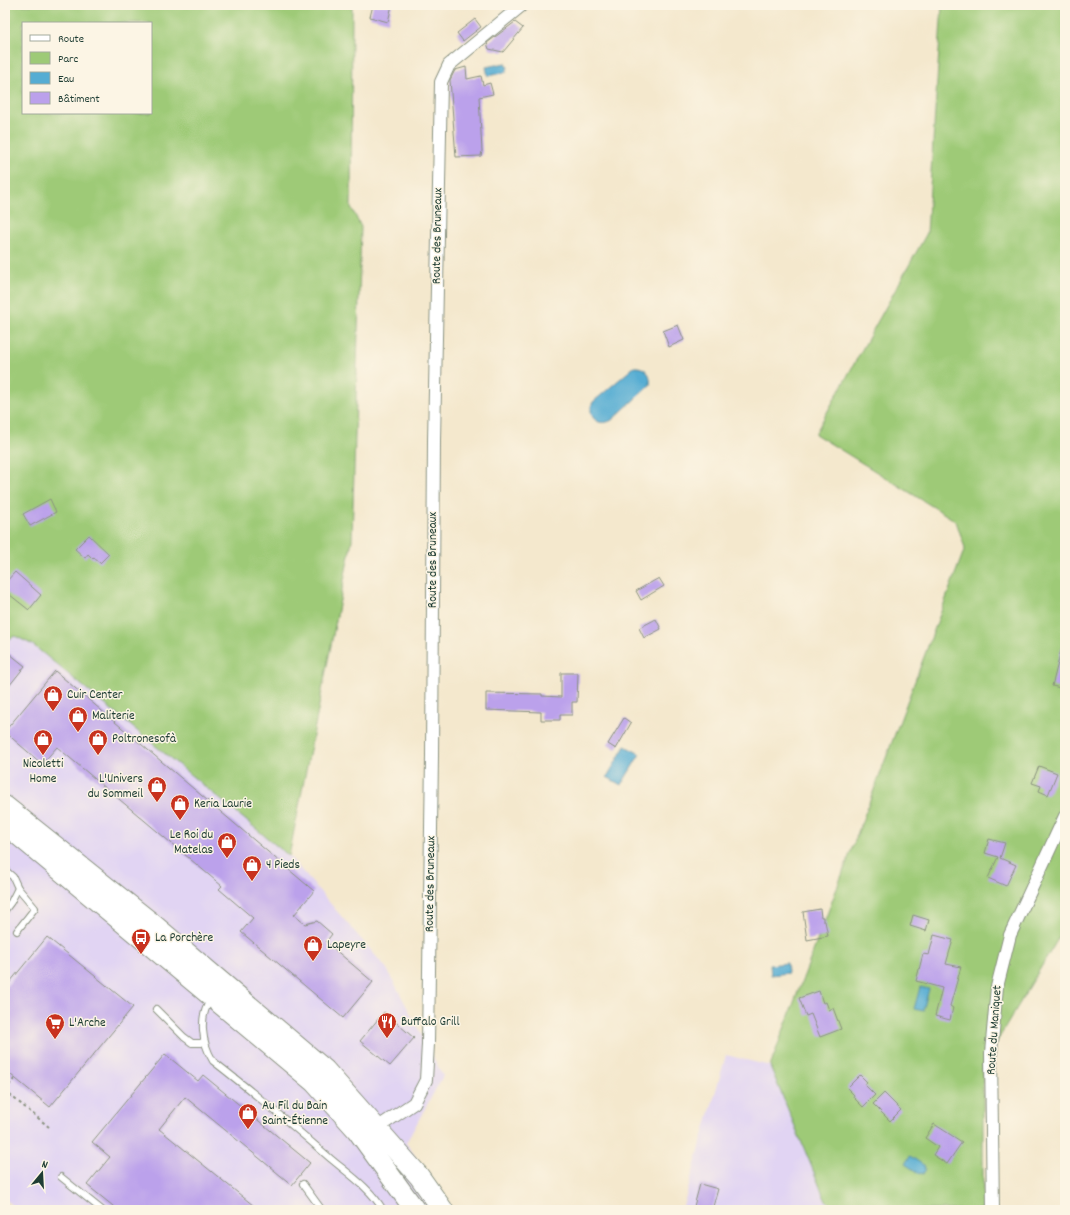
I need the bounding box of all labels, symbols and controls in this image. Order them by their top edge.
legend [22,22,152,114]
text: Route [58,31,84,48]
text: Parc [58,51,79,68]
text: Eau [58,71,74,88]
text: Bâtiment [58,91,100,108]
street label: Route des Bruneaux [428,188,448,284]
street label: Route des Bruneaux [424,512,443,608]
shop icon: Cuir Center [42,684,64,712]
place label: Cuir Center [67,686,123,705]
shop icon: Maliterie [67,705,89,733]
place label: Maliterie [92,707,135,726]
shop icon: Nicoletti Home [32,728,54,756]
shop icon: Poltronesofà [87,728,109,756]
place label: Poltronesofà [112,730,177,749]
place label: Nicoletti Home [23,755,64,789]
place label: L'Univers du Sommeil [88,770,143,804]
shop icon: L'Univers du Sommeil [146,775,168,803]
shop icon: Keria Laurie [169,793,191,821]
place label: Keria Laurie [194,795,252,814]
place label: Le Roi du Matelas [170,826,213,860]
shop icon: Le Roi du Matelas [216,831,238,859]
street label: Route des Bruneaux [421,836,441,932]
shop icon: 4 Pieds [241,854,263,882]
place label: 4 Pieds [266,856,300,875]
bus stop icon: La Porchère [130,927,152,955]
place label: La Porchère [155,929,214,948]
shop icon: Lapeyre [302,934,324,962]
place label: Lapeyre [327,936,366,955]
street label: Route du Maniquet [982,984,1008,1076]
restaurant icon: Buffalo Grill [376,1011,398,1039]
supermarket icon: L'Arche [44,1012,66,1040]
place label: Buffalo Grill [401,1013,459,1032]
place label: L'Arche [69,1014,106,1033]
place label: Au Fil du Bain Saint-Étienne [262,1097,328,1131]
shop icon: Au Fil du Bain Saint-Étienne [237,1102,259,1130]
north arrow [22,1153,62,1193]
text: N [39,1157,50,1174]

